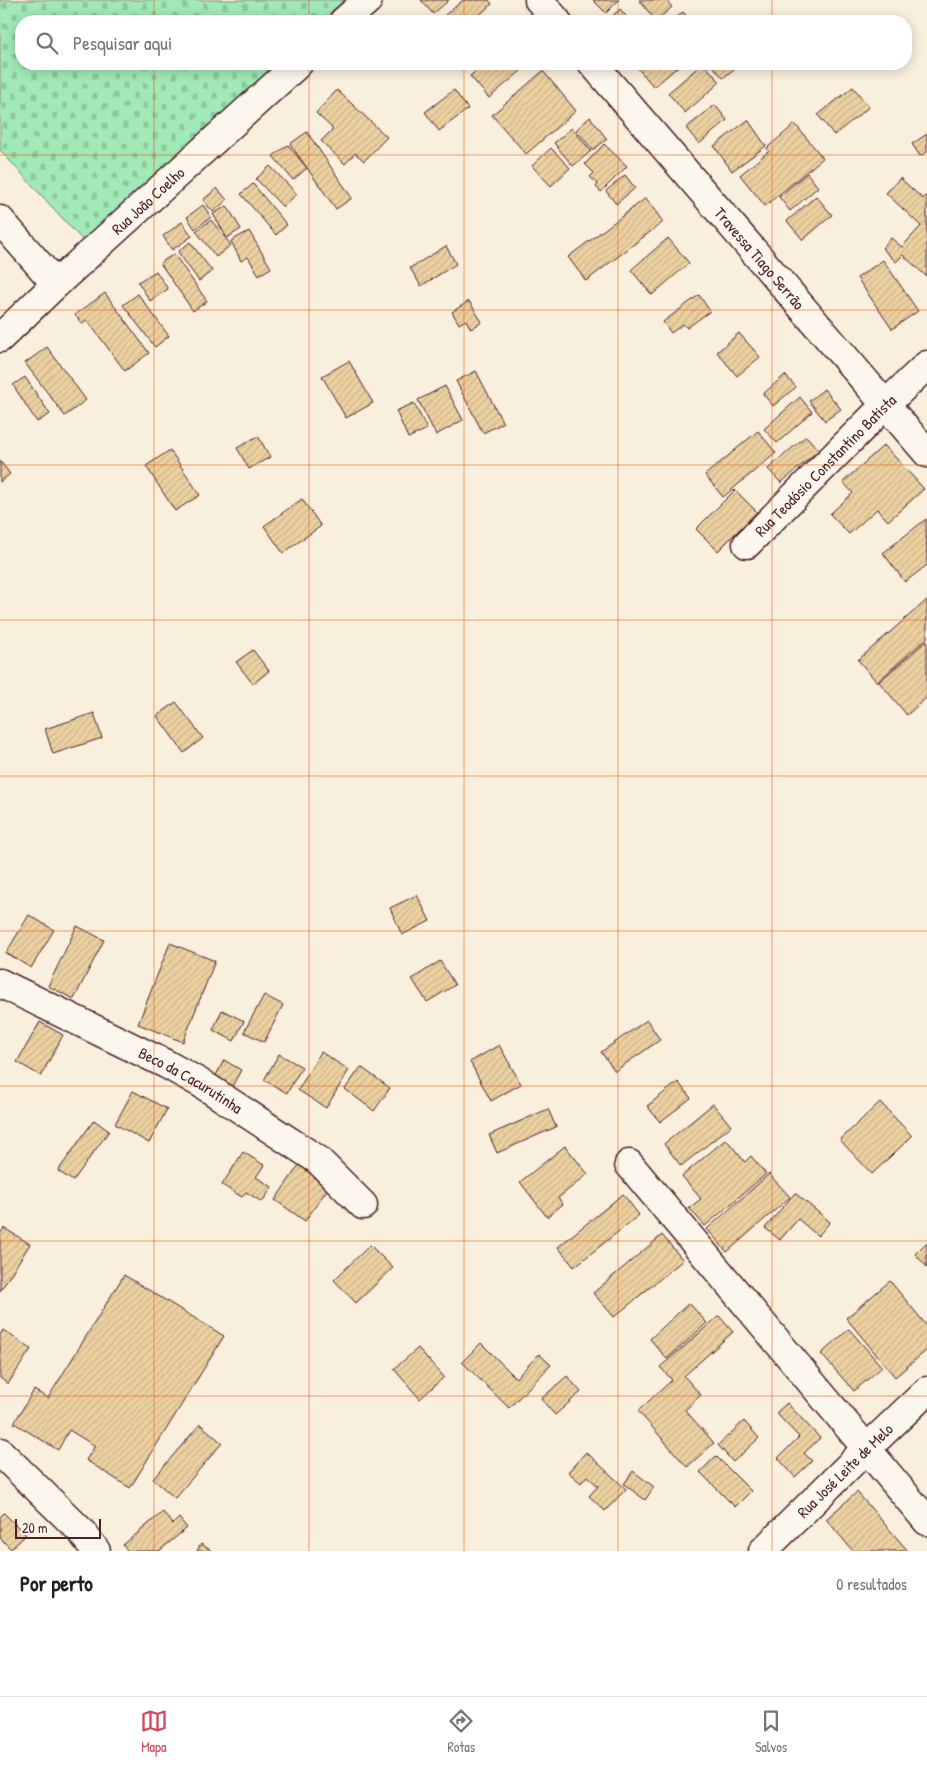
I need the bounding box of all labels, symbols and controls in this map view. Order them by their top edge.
search box [15,15,912,70]
icon: search [33,29,61,57]
text: Pesquisar aqui [73,30,172,56]
street label: Rua João Coelho [107,161,190,239]
street label: Travessa Tiago Serrão [710,202,810,315]
street label: Rua Teodósio Constantino Batista [750,389,901,541]
street label: Beco da Cacurutinha [135,1041,247,1119]
street label: Rua José Leite de Melo [792,1418,898,1522]
scale bar [15,1516,101,1539]
text: 20 m [22,1518,48,1537]
text: Por perto [20,1569,93,1598]
text: 0 resultados [836,1573,907,1595]
tab: Mapa [140,1707,168,1756]
tab: Rotas [447,1707,475,1756]
tab: Salvos [755,1707,787,1756]

